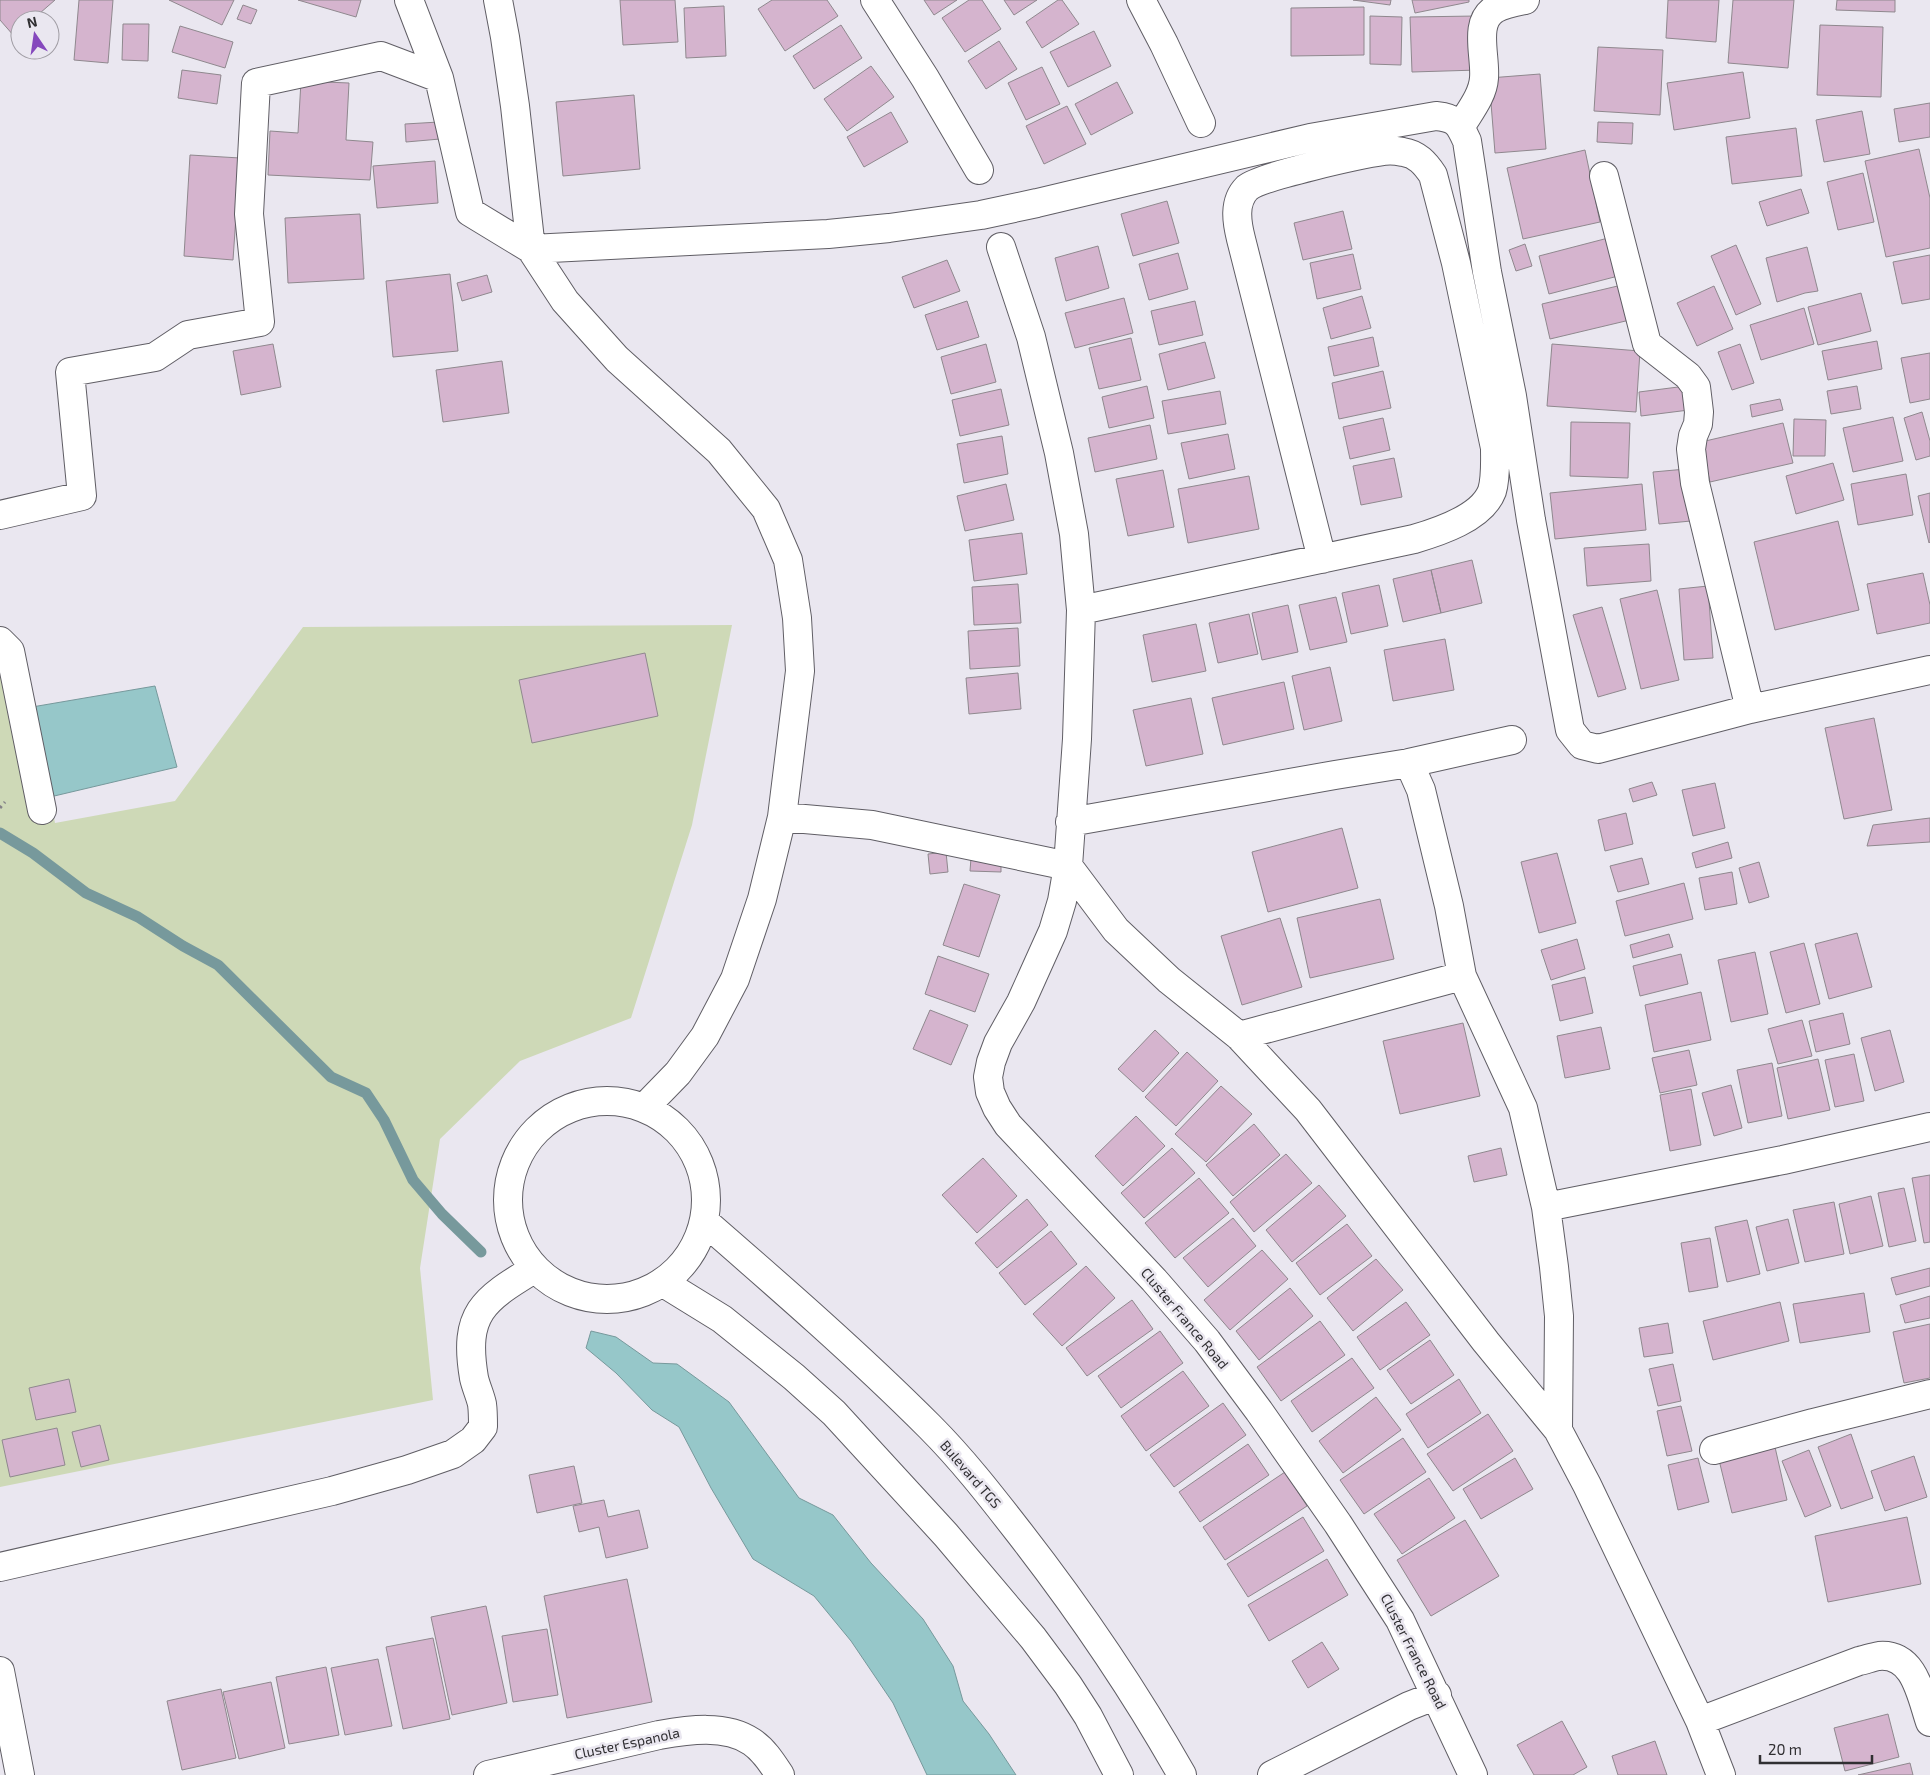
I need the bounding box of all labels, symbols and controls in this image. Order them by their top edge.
north arrow [10,10,60,60]
text: N [25,12,39,31]
street label: Cluster France Road [1138,1264,1232,1372]
street label: Bulevard TGS [937,1437,1005,1511]
street label: Cluster France Road [1378,1591,1450,1711]
street label: Cluster Espanola [573,1724,681,1762]
scale bar [1760,1732,1872,1764]
text: 20 m [1768,1740,1802,1758]

